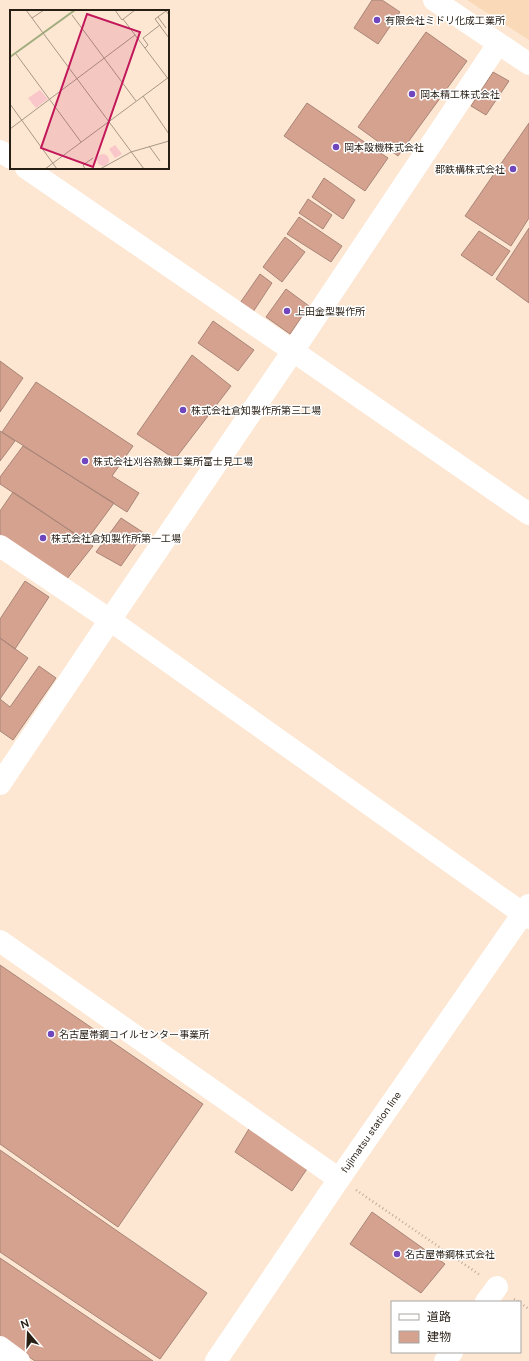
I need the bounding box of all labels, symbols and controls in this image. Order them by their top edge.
inset map [10,10,169,169]
place label: 有限会社ミドリ化成工業所 [385,14,505,27]
marker: 有限会社ミドリ化成工業所 [372,15,382,25]
place label: 岡本精工株式会社 [420,88,500,101]
marker: 岡本精工株式会社 [407,89,417,99]
place label: 岡本設機株式会社 [344,141,424,154]
marker: 岡本設機株式会社 [331,142,341,152]
place label: 郡鉄構株式会社 [435,163,505,176]
marker: 郡鉄構株式会社 [508,164,518,174]
place label: 上田金型製作所 [295,305,365,318]
marker: 上田金型製作所 [282,306,292,316]
place label: 株式会社倉知製作所第三工場 [191,404,321,417]
marker: 株式会社倉知製作所第三工場 [178,405,188,415]
place label: 株式会社刈谷熱錬工業所富士見工場 [93,455,253,468]
marker: 株式会社刈谷熱錬工業所富士見工場 [80,456,90,466]
place label: 株式会社倉知製作所第一工場 [51,532,181,545]
marker: 株式会社倉知製作所第一工場 [38,533,48,543]
place label: 名古屋帯鋼コイルセンター事業所 [59,1028,209,1041]
marker: 名古屋帯鋼コイルセンター事業所 [46,1029,56,1039]
street label: fujimatsu station line [338,1089,404,1175]
place label: 名古屋帯鋼株式会社 [405,1248,495,1261]
marker: 名古屋帯鋼株式会社 [392,1249,402,1259]
legend [391,1301,521,1353]
text: 道路 [427,1309,451,1325]
north arrow [8,1313,48,1353]
text: N [19,1316,31,1331]
text: 建物 [427,1329,451,1345]

